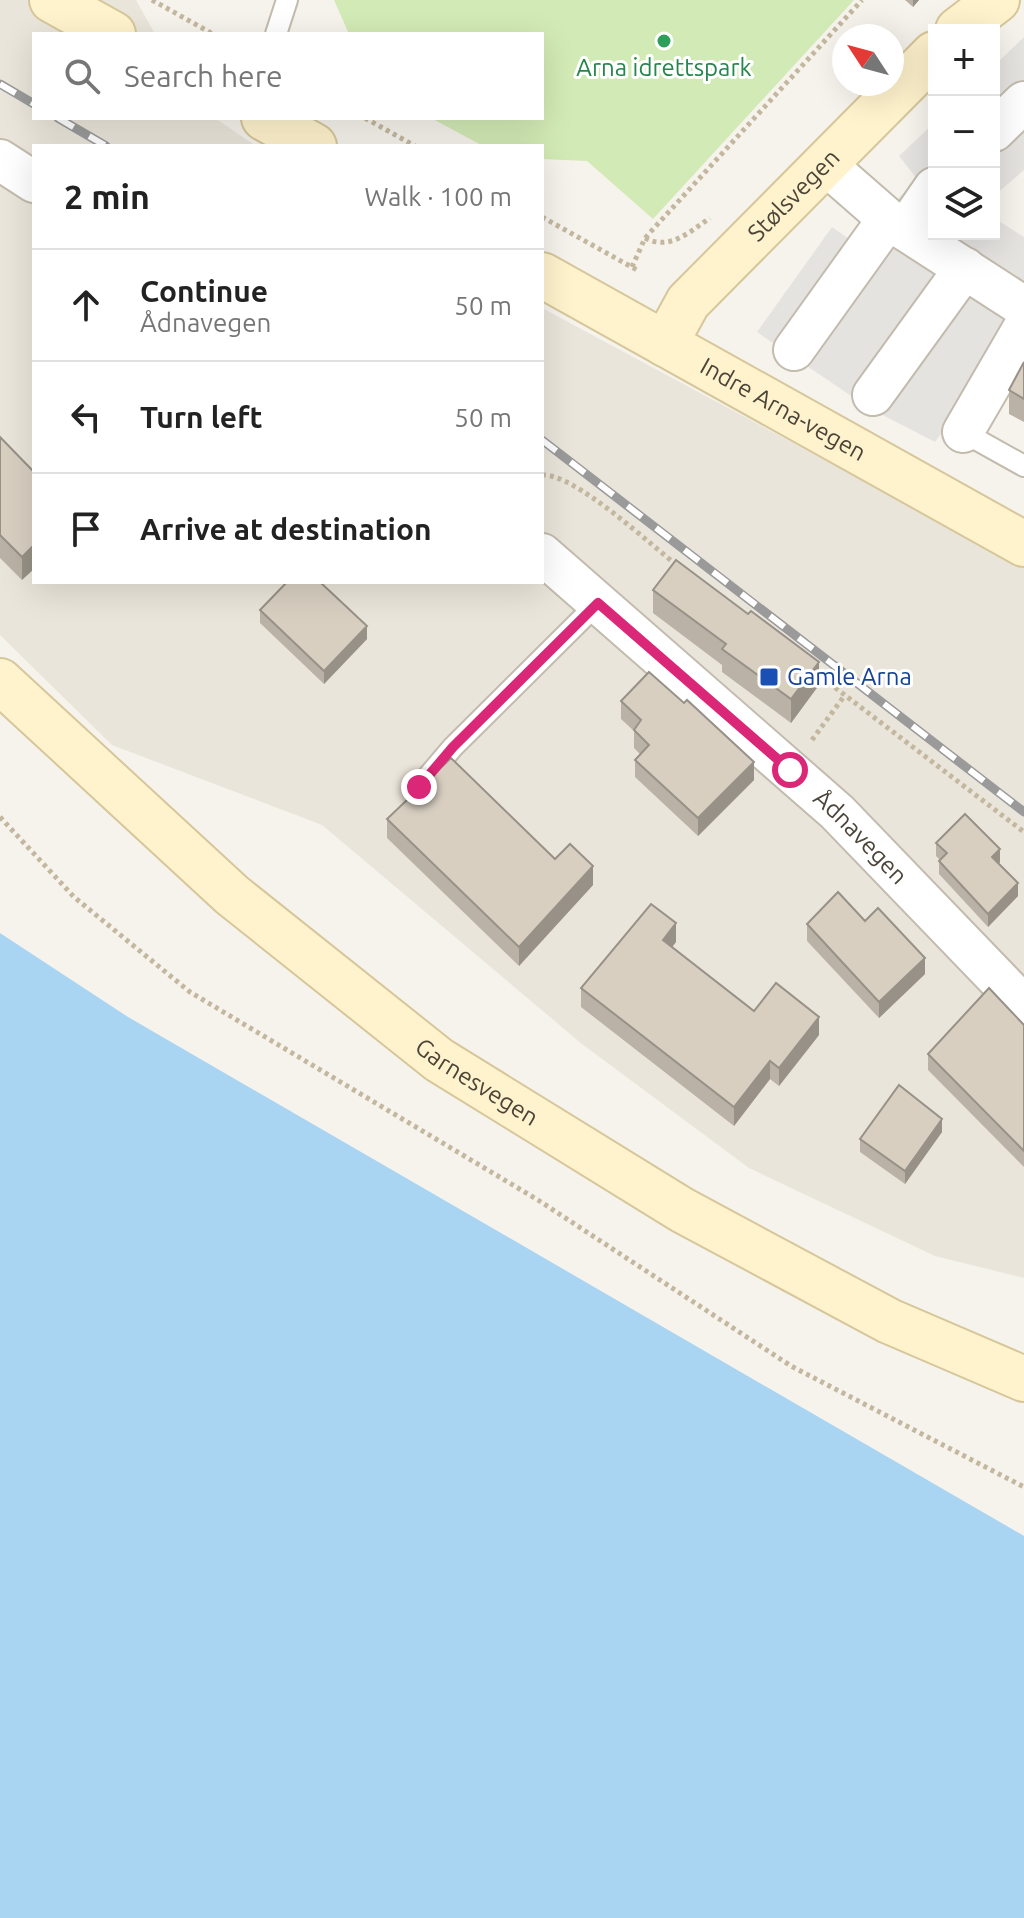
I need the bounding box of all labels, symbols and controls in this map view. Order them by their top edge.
north arrow [832,24,904,96]
map controls [928,24,1000,240]
button: + [928,24,1000,96]
search box [32,32,544,120]
marker: Arna idrettspark [655,32,673,50]
icon: search [60,54,104,98]
place label: Arna idrettspark [576,54,752,81]
text: Search here [124,59,283,93]
button: − [928,96,1000,168]
street label: Stølsvegen [742,144,845,247]
button: layers [928,168,1000,240]
text: 2 min [64,177,150,215]
text: Walk · 100 m [364,182,512,211]
text: Continue [140,274,268,308]
icon: ahead [64,283,108,327]
text: 50 m [454,291,512,320]
text: Ådnavegen [140,308,271,337]
street label: Indre Arna-vegen [696,352,871,466]
icon: left [64,395,108,439]
text: Turn left [140,400,262,434]
text: 50 m [454,403,512,432]
icon: arrive [64,507,108,551]
text: Arrive at destination [140,512,432,546]
place label: Gamle Arna [787,663,912,690]
marker: Gamle Arna [758,666,780,688]
route start [772,752,808,788]
route end [401,769,437,805]
street label: Ådnavegen [808,784,913,889]
street label: Garnesvegen [410,1032,543,1131]

